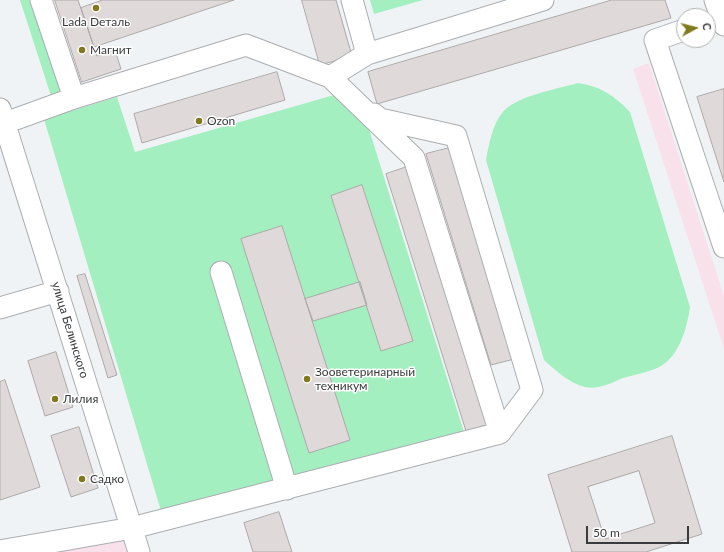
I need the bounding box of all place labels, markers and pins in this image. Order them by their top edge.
marker: Lada Dеталь [91,3,101,13]
place label: Lada Dеталь [62,15,130,29]
place label: Магнит [90,43,132,57]
marker: Магнит [77,45,87,55]
place label: Ozon [207,114,235,128]
marker: Ozon [194,116,204,126]
place label: Зооветеринарный техникум [315,365,415,393]
marker: Зооветеринарный техникум [302,374,312,384]
place label: Лилия [63,392,98,406]
marker: Лилия [50,394,60,404]
place label: Садко [90,472,124,486]
marker: Садко [77,474,87,484]

